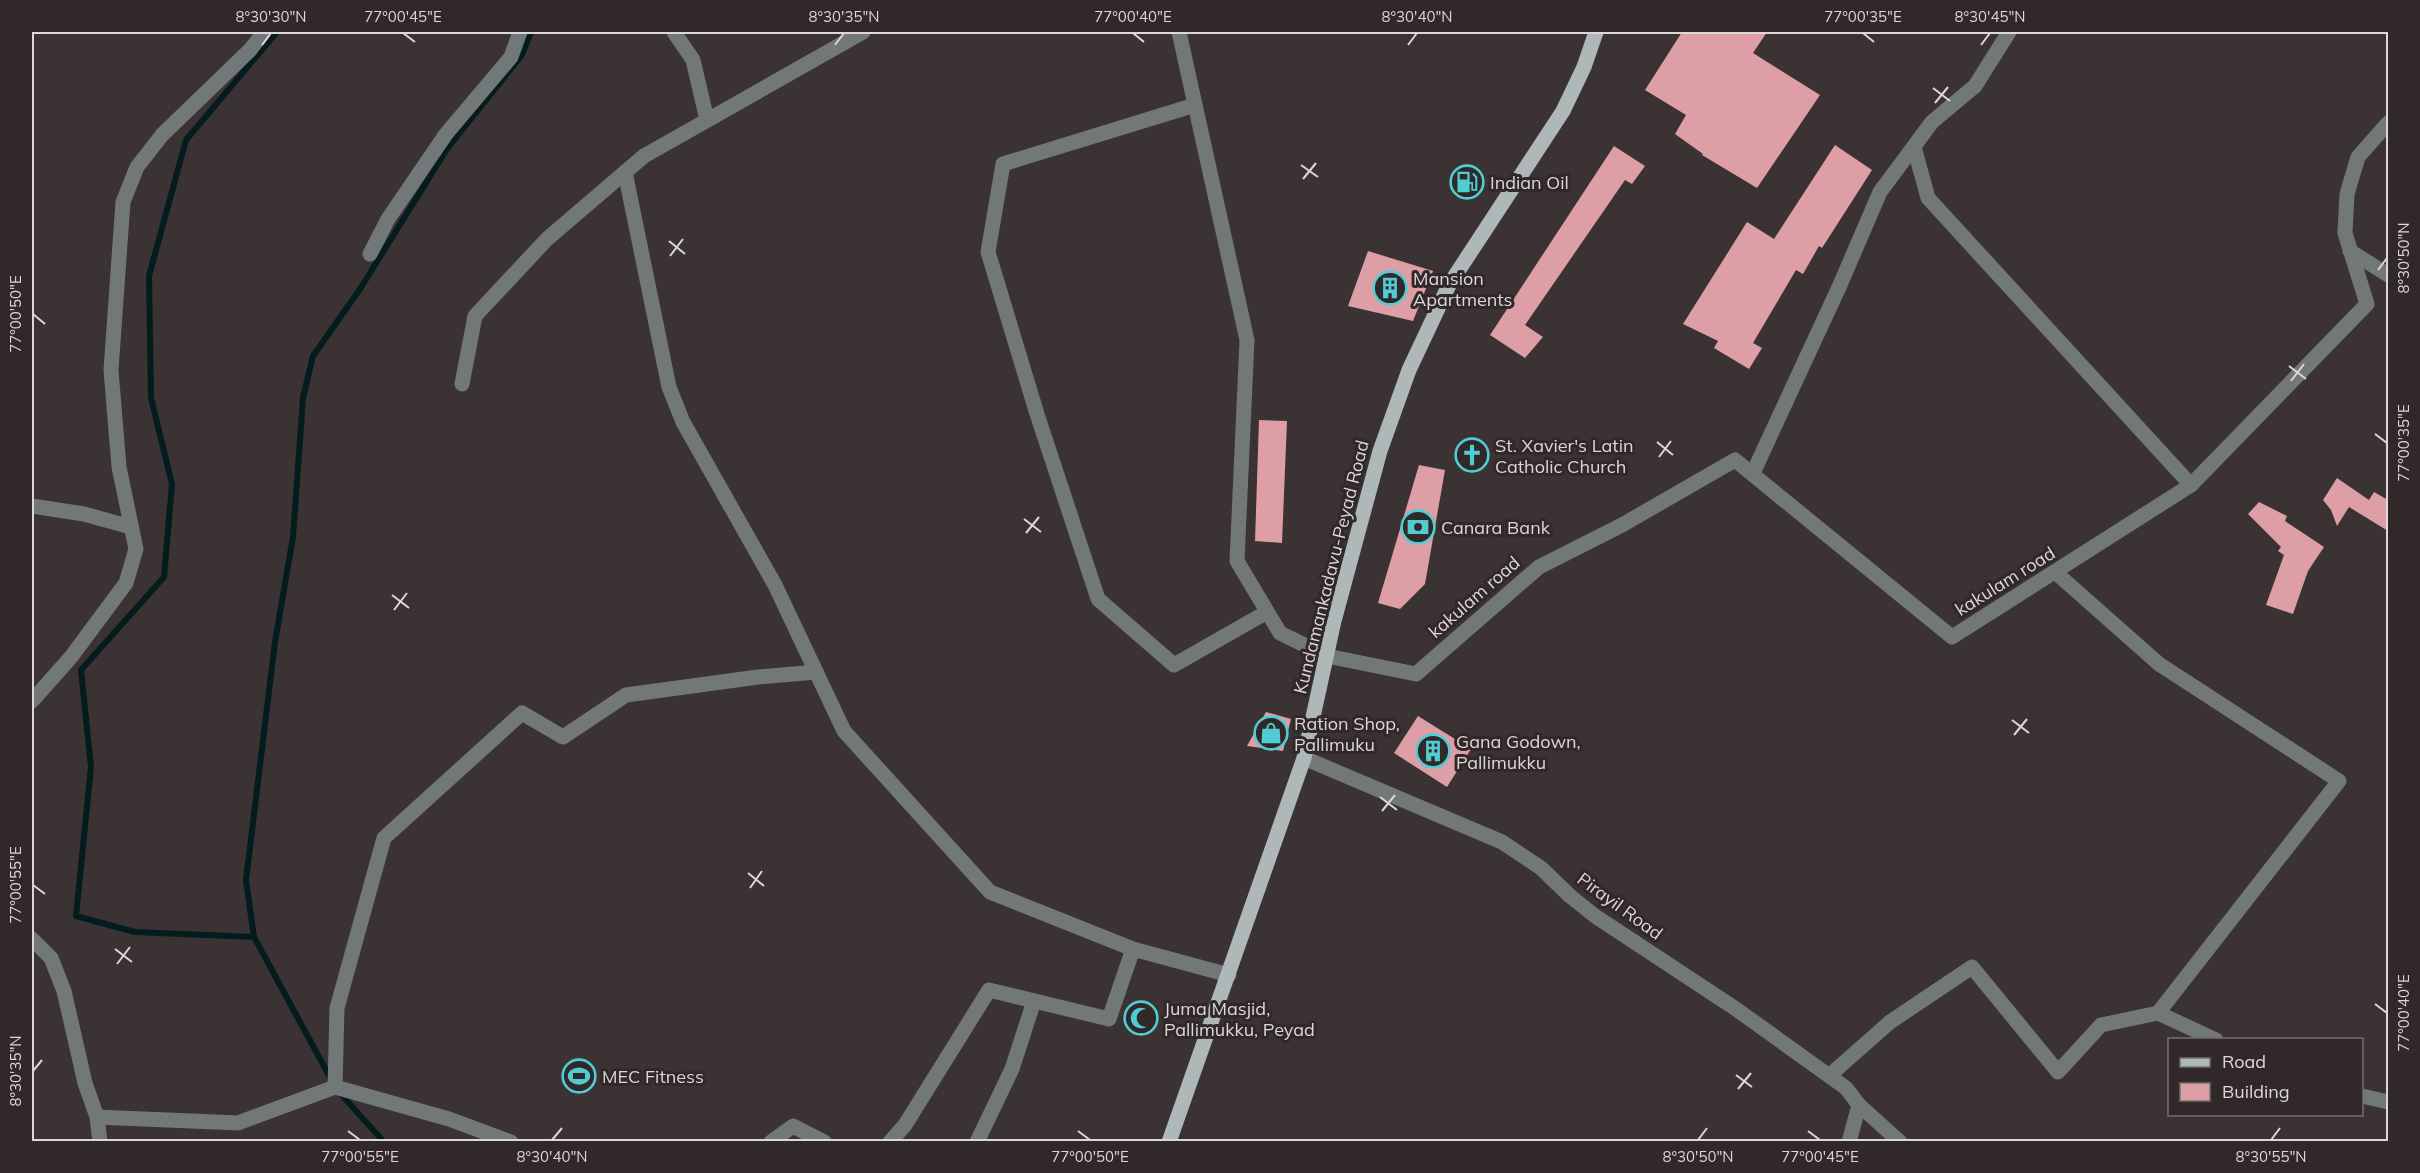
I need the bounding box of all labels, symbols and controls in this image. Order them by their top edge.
text: 8°30'30"N [236,7,306,26]
text: 77°00'45"E [364,7,442,26]
text: 8°30'35"N [809,7,879,26]
text: 77°00'40"E [1094,7,1172,26]
text: 8°30'40"N [1382,7,1452,26]
text: 77°00'35"E [1824,7,1902,26]
text: 8°30'45"N [1955,7,2025,26]
fuel station icon: Indian Oil [1449,164,1485,200]
place label: Indian Oil [1490,171,1569,194]
text: 8°30'50"N [2394,223,2413,293]
place label: Mansion Apartments [1413,267,1513,311]
building icon: Mansion Apartments [1372,270,1408,306]
text: 77°00'50"E [6,275,25,353]
text: 77°00'35"E [2394,404,2413,482]
place label: St. Xavier's Latin Catholic Church [1495,434,1634,478]
church icon: St. Xavier's Latin Catholic Church [1454,437,1490,473]
street label: Kundamankadavu-Peyad Road [1288,438,1374,696]
bank icon: Canara Bank [1400,509,1436,545]
place label: Canara Bank [1441,516,1551,539]
street label: kakulam road [1951,541,2059,621]
street label: kakulam road [1424,551,1524,643]
place label: Ration Shop, Pallimuku [1294,712,1400,756]
shop icon: Ration Shop, Pallimuku [1253,715,1289,751]
place label: Gana Godown, Pallimukku [1456,730,1581,774]
building icon: Gana Godown, Pallimukku [1415,733,1451,769]
text: 77°00'55"E [6,846,25,924]
street label: Pirayil Road [1573,867,1667,945]
text: 77°00'40"E [2394,974,2413,1052]
place label: Juma Masjid, Pallimukku, Peyad [1164,997,1315,1041]
mosque icon: Juma Masjid, Pallimukku, Peyad [1123,1000,1159,1036]
text: 8°30'35"N [6,1036,25,1106]
legend [2168,1038,2363,1116]
text: Road [2222,1050,2266,1073]
sports icon: MEC Fitness [561,1058,597,1094]
place label: MEC Fitness [602,1065,704,1088]
text: Building [2222,1080,2290,1103]
text: 77°00'55"E [321,1147,399,1166]
text: 8°30'40"N [517,1147,587,1166]
text: 77°00'50"E [1051,1147,1129,1166]
text: 8°30'50"N [1663,1147,1733,1166]
text: 77°00'45"E [1781,1147,1859,1166]
text: 8°30'55"N [2236,1147,2306,1166]

